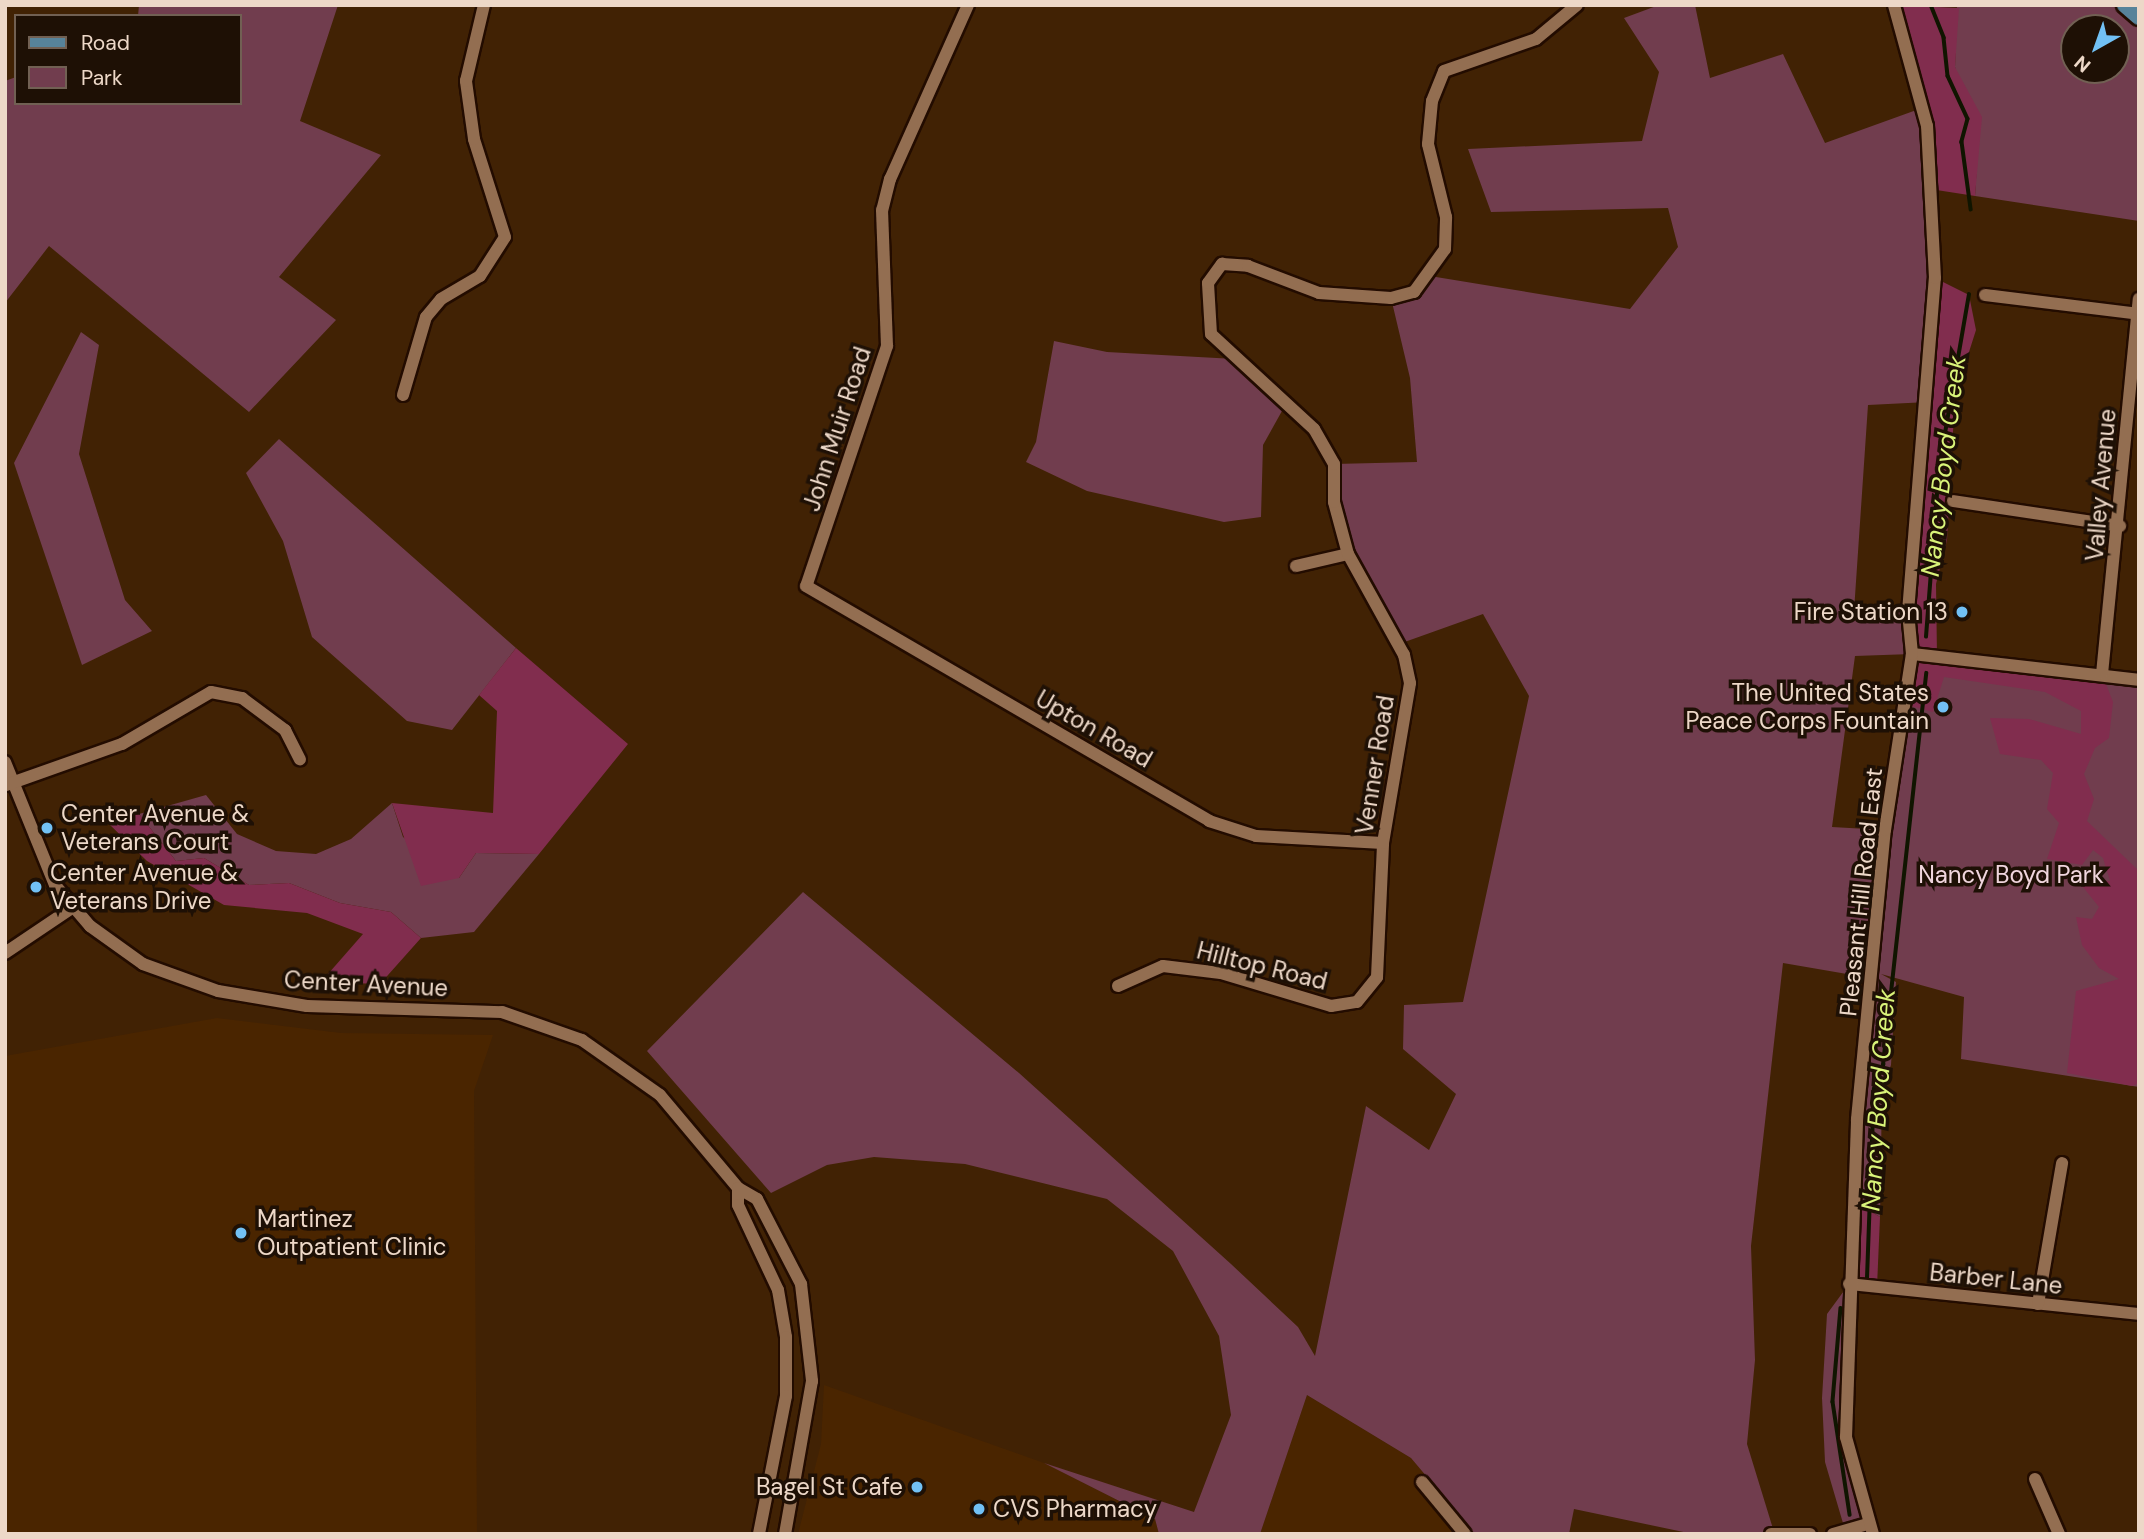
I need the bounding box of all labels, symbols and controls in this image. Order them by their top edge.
legend [14,14,242,105]
north arrow [2060,14,2130,84]
text: Road [81,29,130,57]
text: N [2069,50,2096,78]
text: Park [81,64,122,92]
street label: John Muir Road [797,343,877,515]
water label: Nancy Boyd Creek [1915,354,1973,578]
street label: Valley Avenue [2080,408,2122,562]
place label: Fire Station 13 [1794,598,1948,626]
marker: Fire Station 13 [1954,604,1970,620]
place label: The United States Peace Corps Fountain [1685,679,1929,735]
street label: Upton Road [1031,684,1157,774]
street label: Venner Road [1350,693,1400,837]
marker: The United States Peace Corps Fountain [1935,699,1951,715]
street label: Pleasant Hill Road East [1834,766,1888,1018]
place label: Center Avenue & Veterans Court [61,800,249,856]
marker: Center Avenue & Veterans Court [39,820,55,836]
place label: Center Avenue & Veterans Drive [50,859,238,915]
park label: Nancy Boyd Park [1918,861,2104,889]
marker: Center Avenue & Veterans Drive [28,879,44,895]
street label: Hilltop Road [1194,936,1330,996]
street label: Center Avenue [283,965,449,1003]
water label: Nancy Boyd Creek [1856,988,1902,1212]
place label: Martinez Outpatient Clinic [257,1205,446,1261]
marker: Martinez Outpatient Clinic [231,1223,251,1243]
street label: Barber Lane [1928,1258,2064,1300]
place label: Bagel St Cafe [756,1473,903,1501]
marker: Bagel St Cafe [909,1479,925,1495]
place label: CVS Pharmacy [993,1495,1157,1523]
marker: CVS Pharmacy [971,1501,987,1517]

